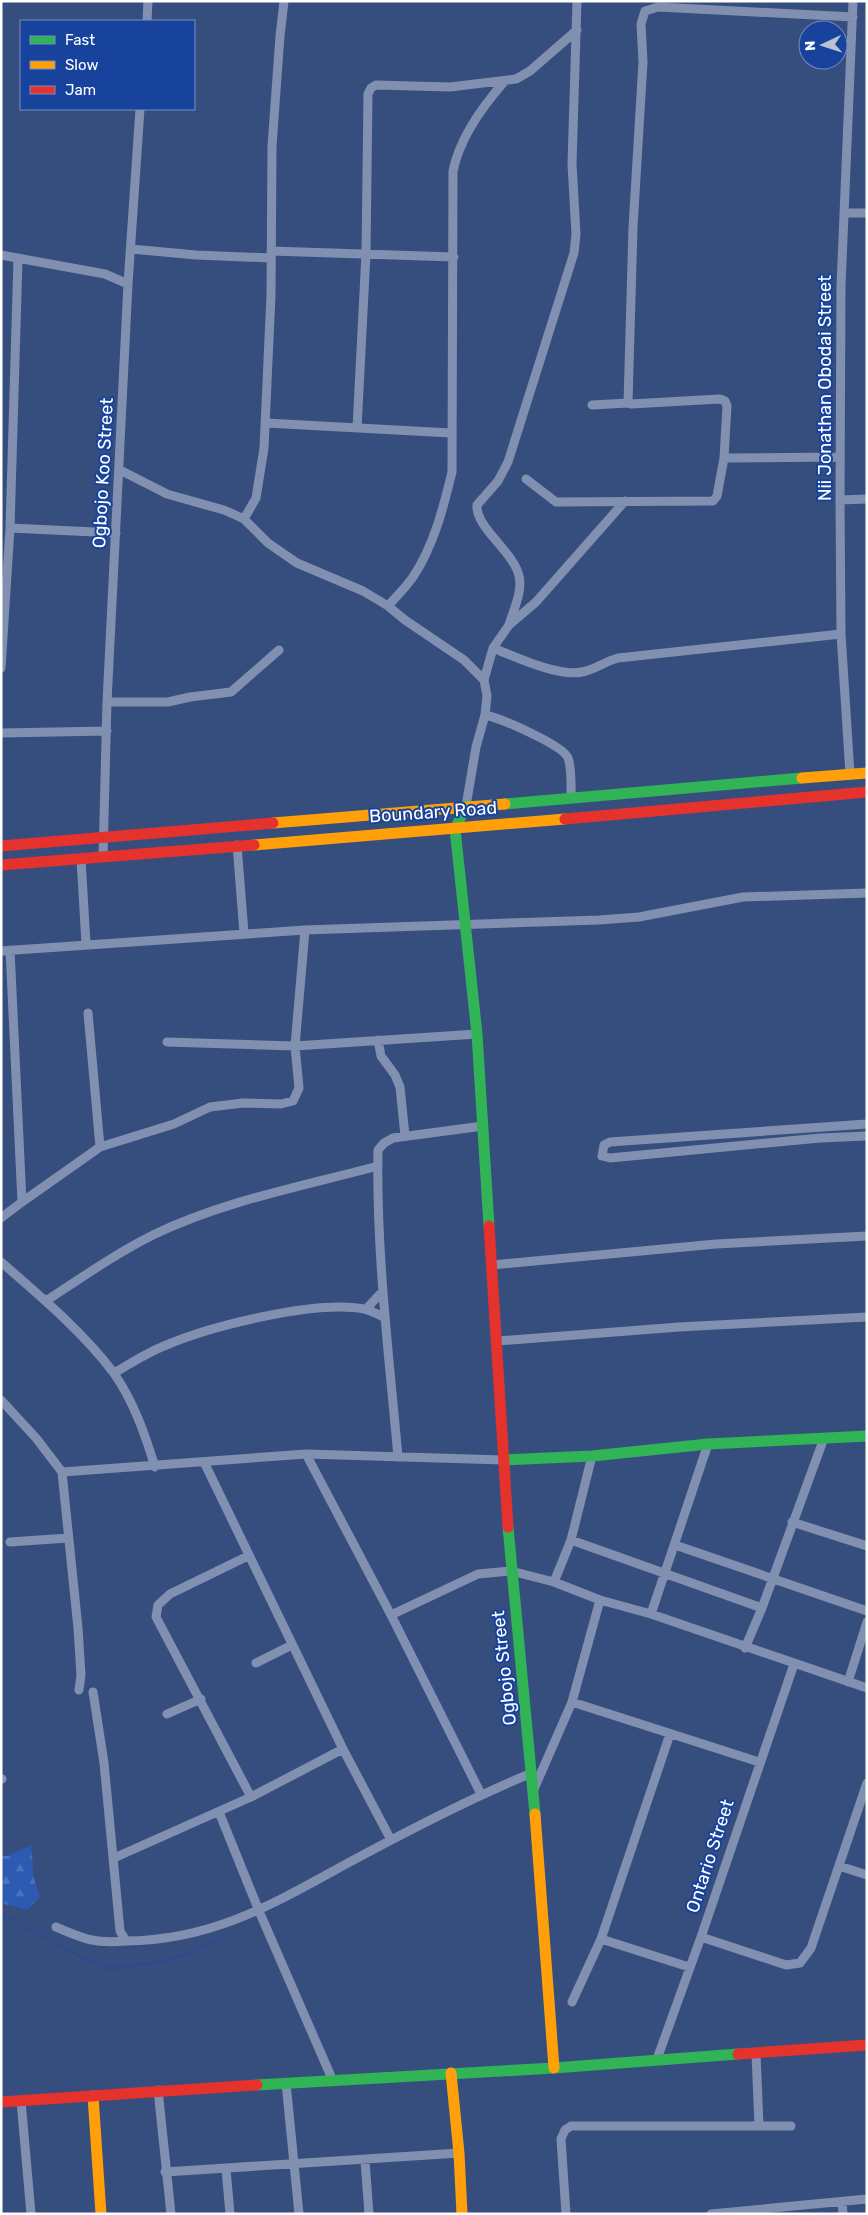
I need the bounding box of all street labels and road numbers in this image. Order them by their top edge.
street label: Nii Jonathan Obodai Street [814,275,836,501]
street label: Ogbojo Koo Street [88,397,118,549]
street label: Boundary Road [368,797,498,827]
street label: Ogbojo Street [487,1610,521,1726]
street label: Ontario Street [681,1797,739,1915]

